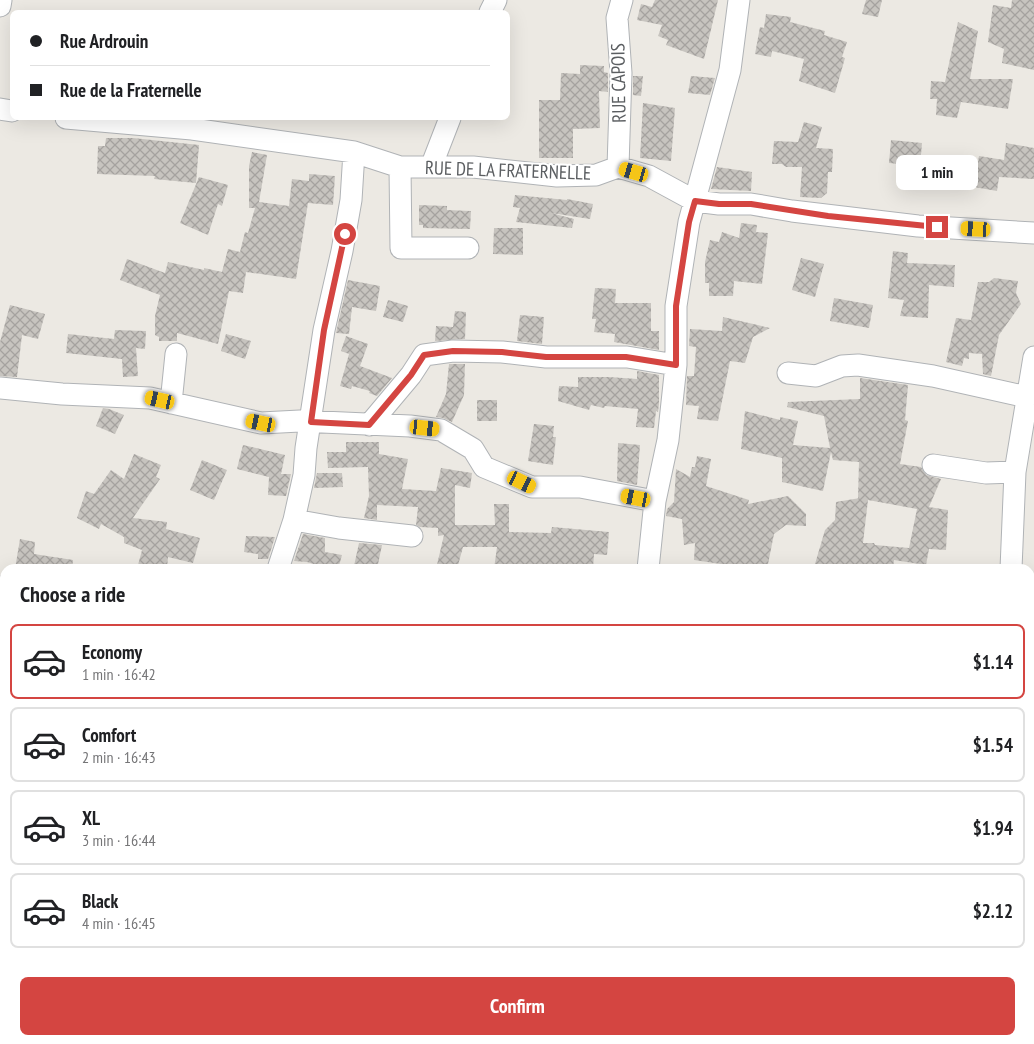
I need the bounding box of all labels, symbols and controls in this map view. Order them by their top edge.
text: Rue Ardrouin [60,29,148,53]
street label: RUE CAPOIS [605,43,631,123]
text: Rue de la Fraternelle [60,78,202,102]
callout: 1 min [896,154,978,190]
street label: RUE DE LA FRATERNELLE [424,155,592,185]
car [617,161,650,183]
text: 1 min [921,162,953,182]
route end [926,216,948,238]
car [960,221,991,237]
route start [334,223,356,245]
car [143,389,176,411]
car [244,413,277,433]
car [409,419,440,437]
car [505,469,538,495]
car [619,488,652,508]
text: Choose a ride [20,580,125,608]
icon: car [22,639,67,684]
text: Economy [82,640,142,664]
text: $1.14 [973,650,1013,674]
text: 1 min · 16:42 [82,664,156,684]
icon: car [22,722,67,767]
text: Comfort [82,723,136,747]
text: $1.54 [973,733,1013,757]
text: 2 min · 16:43 [82,747,156,767]
icon: car [22,805,67,850]
text: XL [82,806,100,830]
text: $1.94 [973,816,1013,840]
text: 3 min · 16:44 [82,830,156,850]
icon: car [22,888,67,933]
text: Black [82,889,118,913]
text: $2.12 [973,899,1013,923]
text: 4 min · 16:45 [82,913,156,933]
button: Confirm [20,977,1015,1035]

